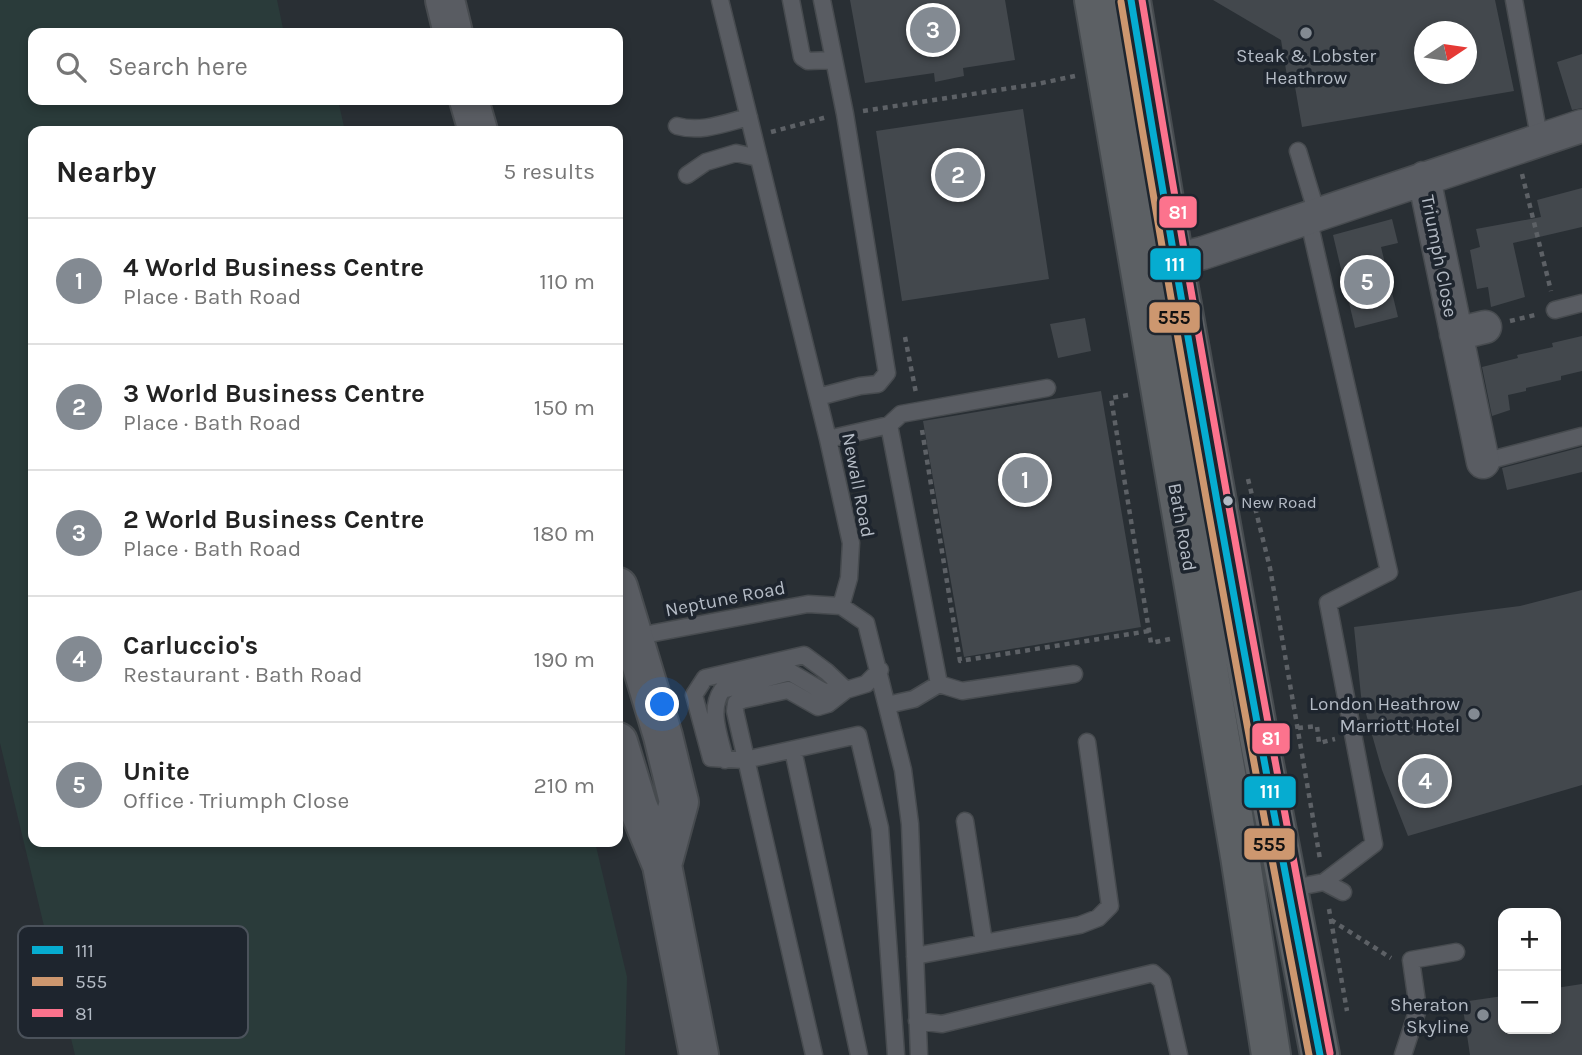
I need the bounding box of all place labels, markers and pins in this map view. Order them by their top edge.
pin: 3 [910,4,956,56]
marker: Steak & Lobster Heathrow [1298,25,1314,41]
place label: Steak & Lobster Heathrow [1236,45,1376,89]
pin: 2 [935,149,981,201]
pin: 5 [1344,256,1390,308]
pin: 1 [1002,454,1048,506]
place label: New Road [1241,492,1317,512]
marker: New Road [1221,494,1235,508]
place label: London Heathrow Marriott Hotel [1309,693,1460,737]
marker: London Heathrow Marriott Hotel [1466,706,1482,722]
pin: 4 [1402,755,1448,807]
place label: Sheraton Skyline [1390,994,1469,1038]
marker: Sheraton Skyline [1475,1007,1491,1023]

